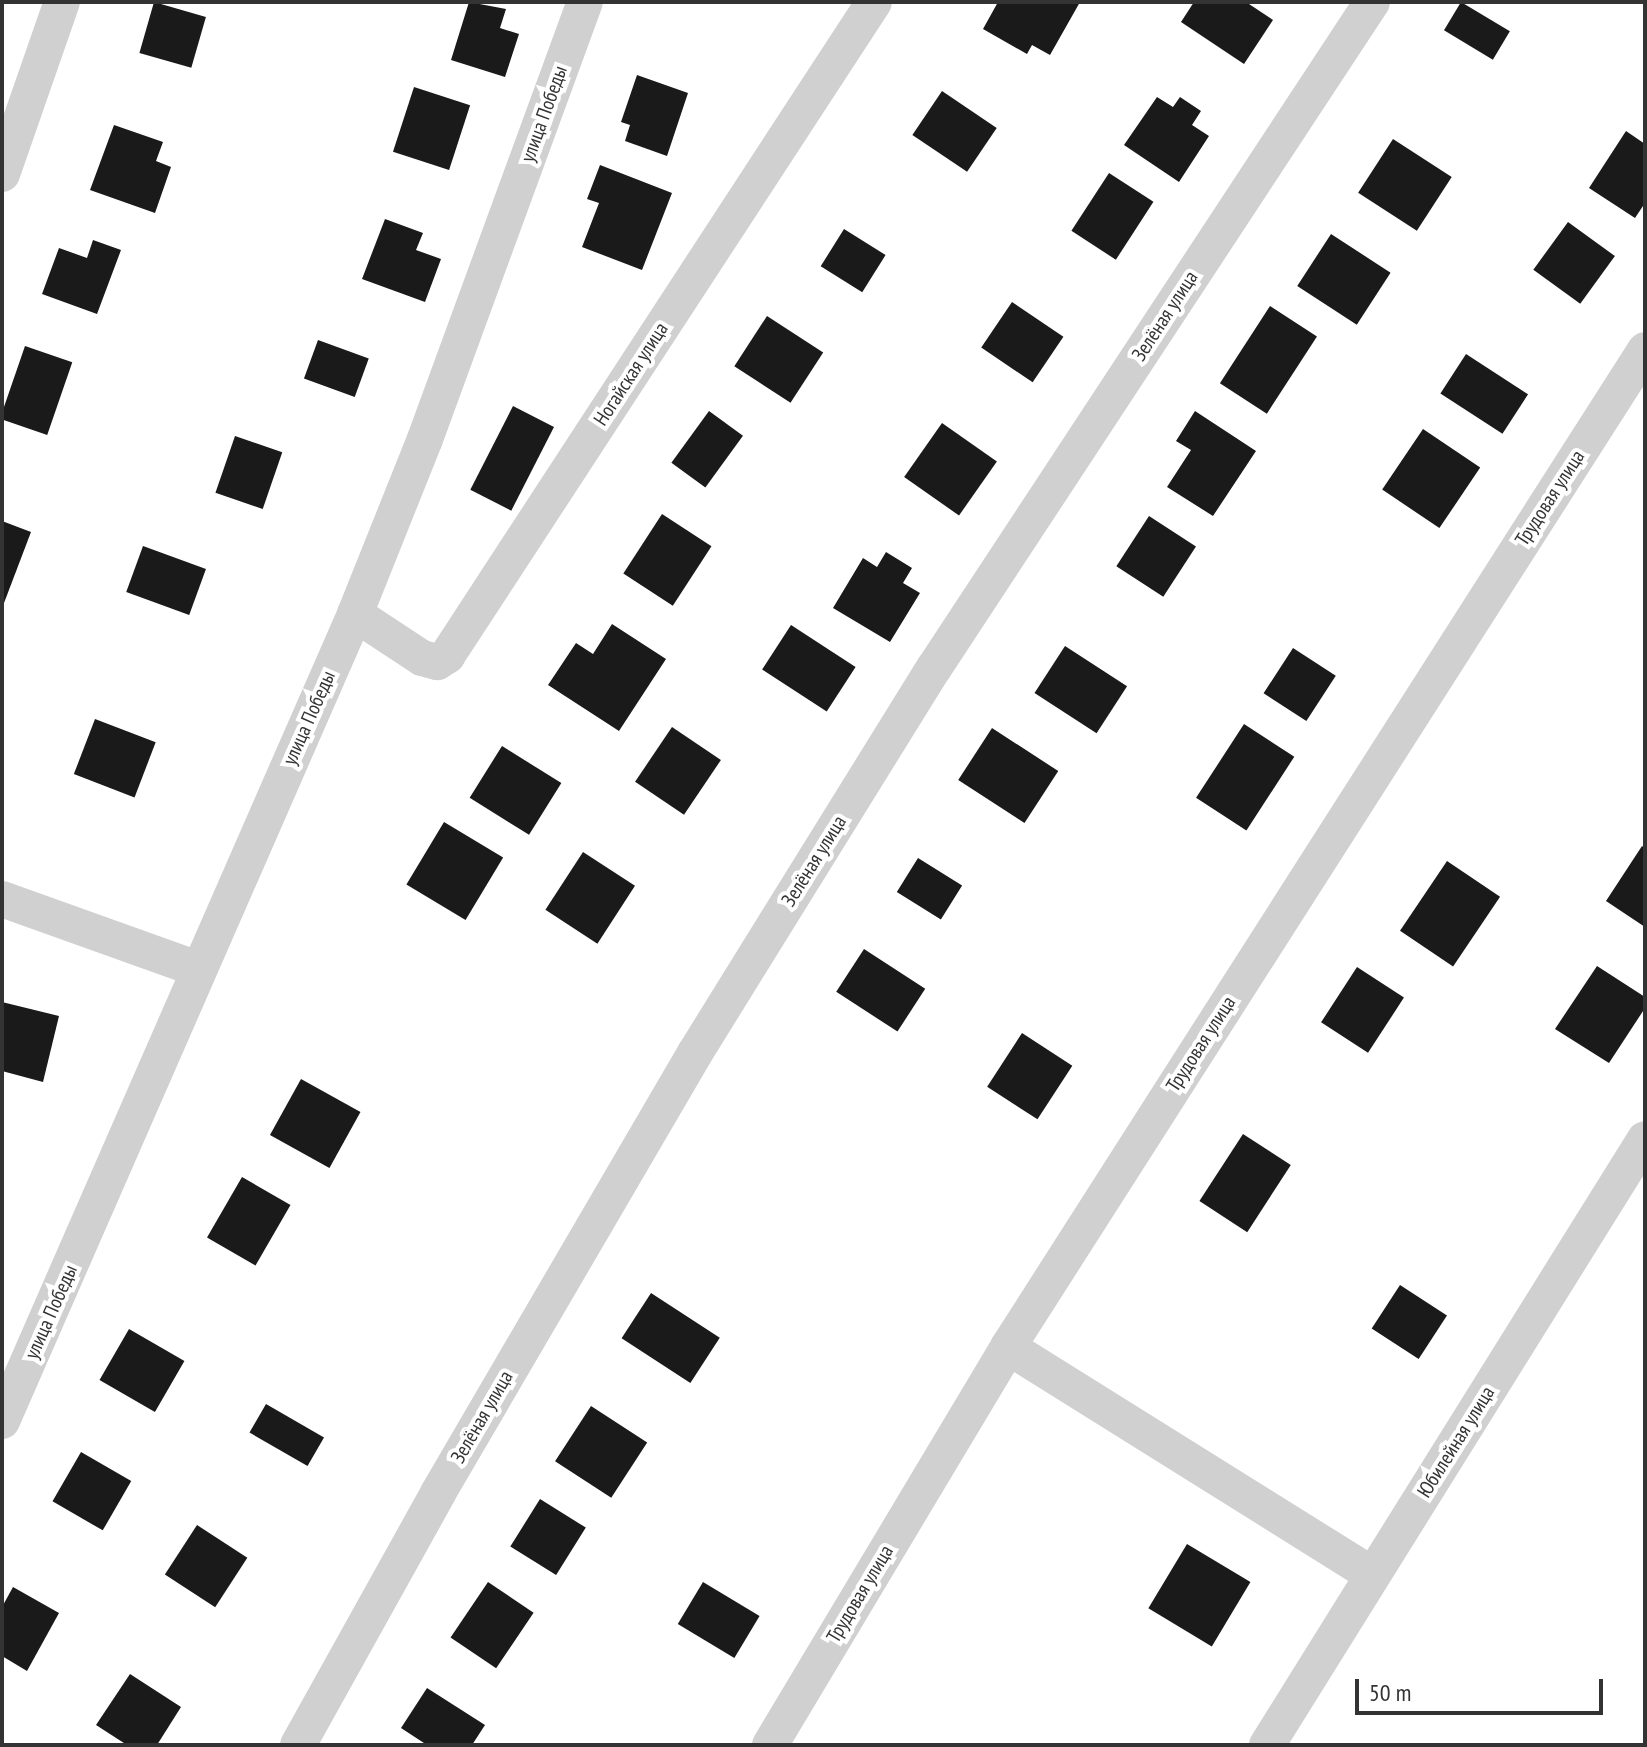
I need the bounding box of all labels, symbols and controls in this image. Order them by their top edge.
street label: улица Победы [516,63,572,165]
street label: Зелёная улица [1127,266,1203,366]
street label: Ногайская улица [589,318,673,430]
street label: Трудовая улица [1510,446,1590,550]
street label: улица Победы [278,667,340,769]
street label: Зелёная улица [777,811,851,911]
street label: Трудовая улица [1161,992,1241,1096]
street label: улица Победы [20,1261,82,1363]
street label: Зелёная улица [446,1367,518,1467]
street label: Юбилейная улица [1412,1382,1500,1502]
street label: Трудовая улица [822,1541,898,1647]
scale bar [1359,1663,1607,1713]
text: 50 m [1369,1677,1411,1708]

